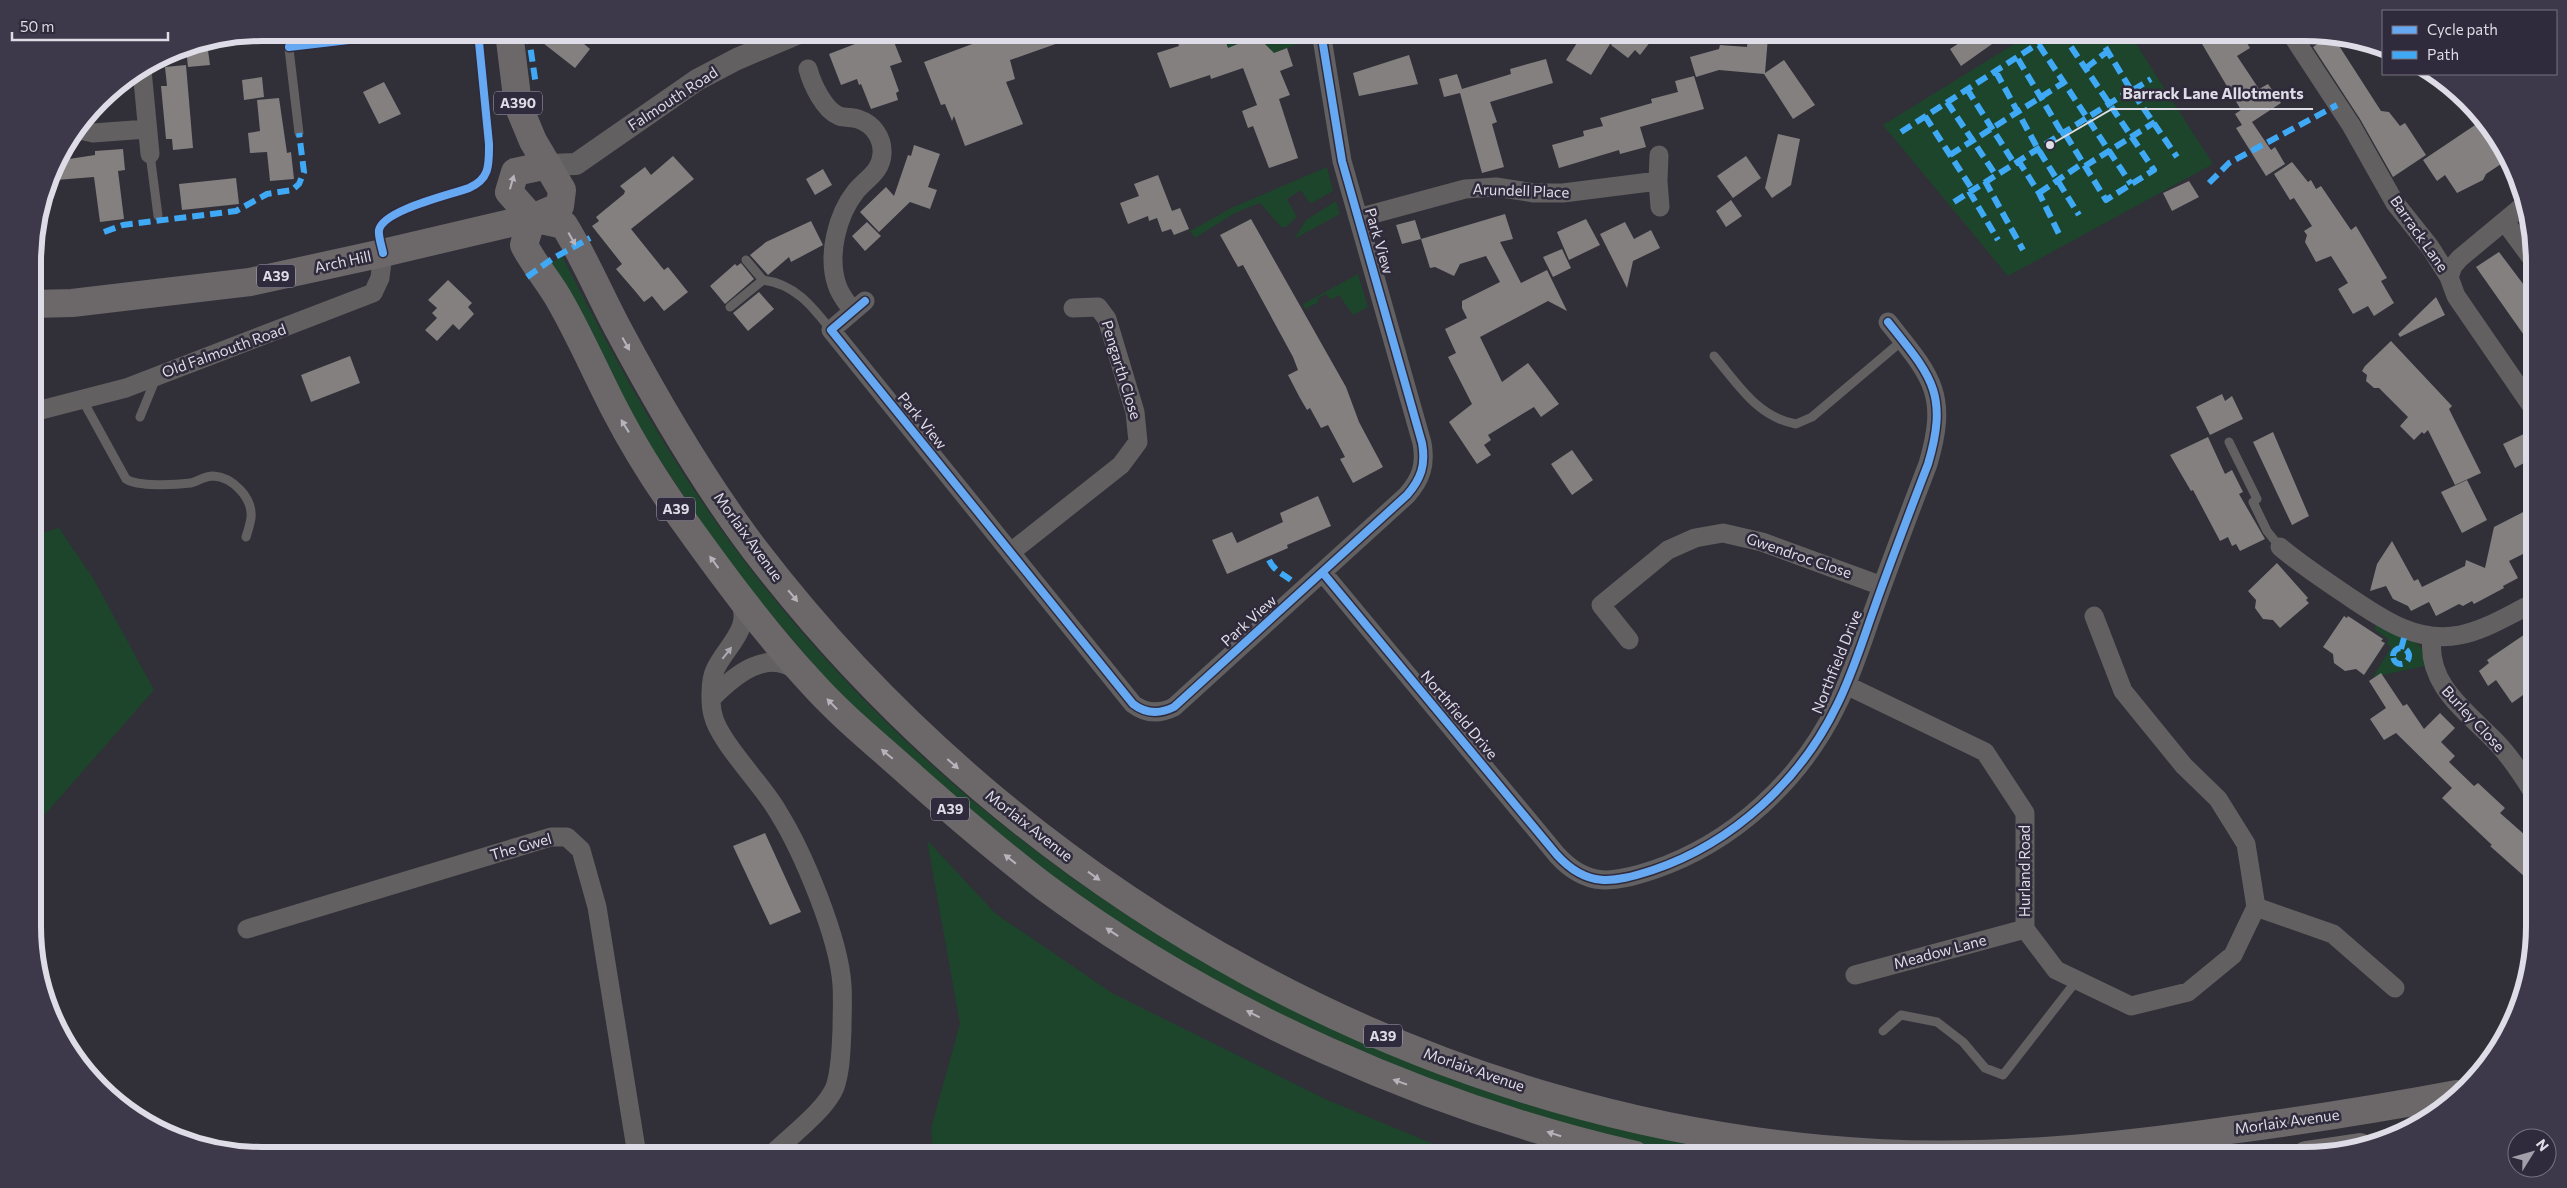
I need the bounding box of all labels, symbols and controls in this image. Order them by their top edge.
scale bar [12,10,169,42]
legend [2382,10,2557,75]
text: 50 m [20,17,54,35]
text: Cycle path [2427,20,2498,38]
text: Path [2427,45,2459,63]
street label: Falmouth Road [624,63,721,134]
callout: Barrack Lane Allotments [2112,78,2313,109]
text: Barrack Lane Allotments [2122,83,2304,102]
road number: A390 [494,92,542,115]
one-way arrow [508,175,516,190]
street label: Arundell Place [1472,179,1570,201]
street label: Barrack Lane [2387,192,2453,275]
street label: Park View [1362,205,1398,276]
one-way arrow [568,231,576,246]
street label: Arch Hill [313,246,373,276]
road number: A39 [257,264,295,288]
street label: Pengarth Close [1098,318,1146,422]
street label: Old Falmouth Road [159,319,288,381]
one-way arrow [622,338,631,351]
street label: Park View [894,388,951,453]
one-way arrow [620,419,629,433]
street label: Morlaix Avenue [710,488,787,584]
road number: A39 [657,498,695,520]
street label: Gwendroc Close [1744,529,1854,582]
one-way arrow [709,555,719,569]
one-way arrow [787,590,798,603]
street label: Park View [1217,591,1280,650]
street label: Northfield Drive [1807,607,1865,716]
one-way arrow [722,646,732,659]
street label: Northfield Drive [1417,666,1502,762]
street label: Burley Close [2439,682,2509,755]
one-way arrow [826,698,838,710]
one-way arrow [880,748,893,759]
one-way arrow [946,759,959,770]
street label: Morlaix Avenue [982,786,1077,865]
road number: A39 [931,798,969,821]
street label: Hurland Road [2015,825,2033,917]
street label: The Gwel [488,829,554,863]
one-way arrow [1004,854,1017,865]
one-way arrow [1087,871,1101,881]
one-way arrow [1106,927,1119,936]
street label: Meadow Lane [1891,930,1988,972]
one-way arrow [1245,1010,1260,1018]
road number: A39 [1364,1024,1402,1048]
street label: Morlaix Avenue [1421,1043,1527,1095]
one-way arrow [1392,1077,1407,1085]
street label: Morlaix Avenue [2233,1105,2340,1137]
north arrow [2507,1128,2557,1178]
one-way arrow [1546,1130,1561,1138]
text: N [2533,1136,2553,1154]

